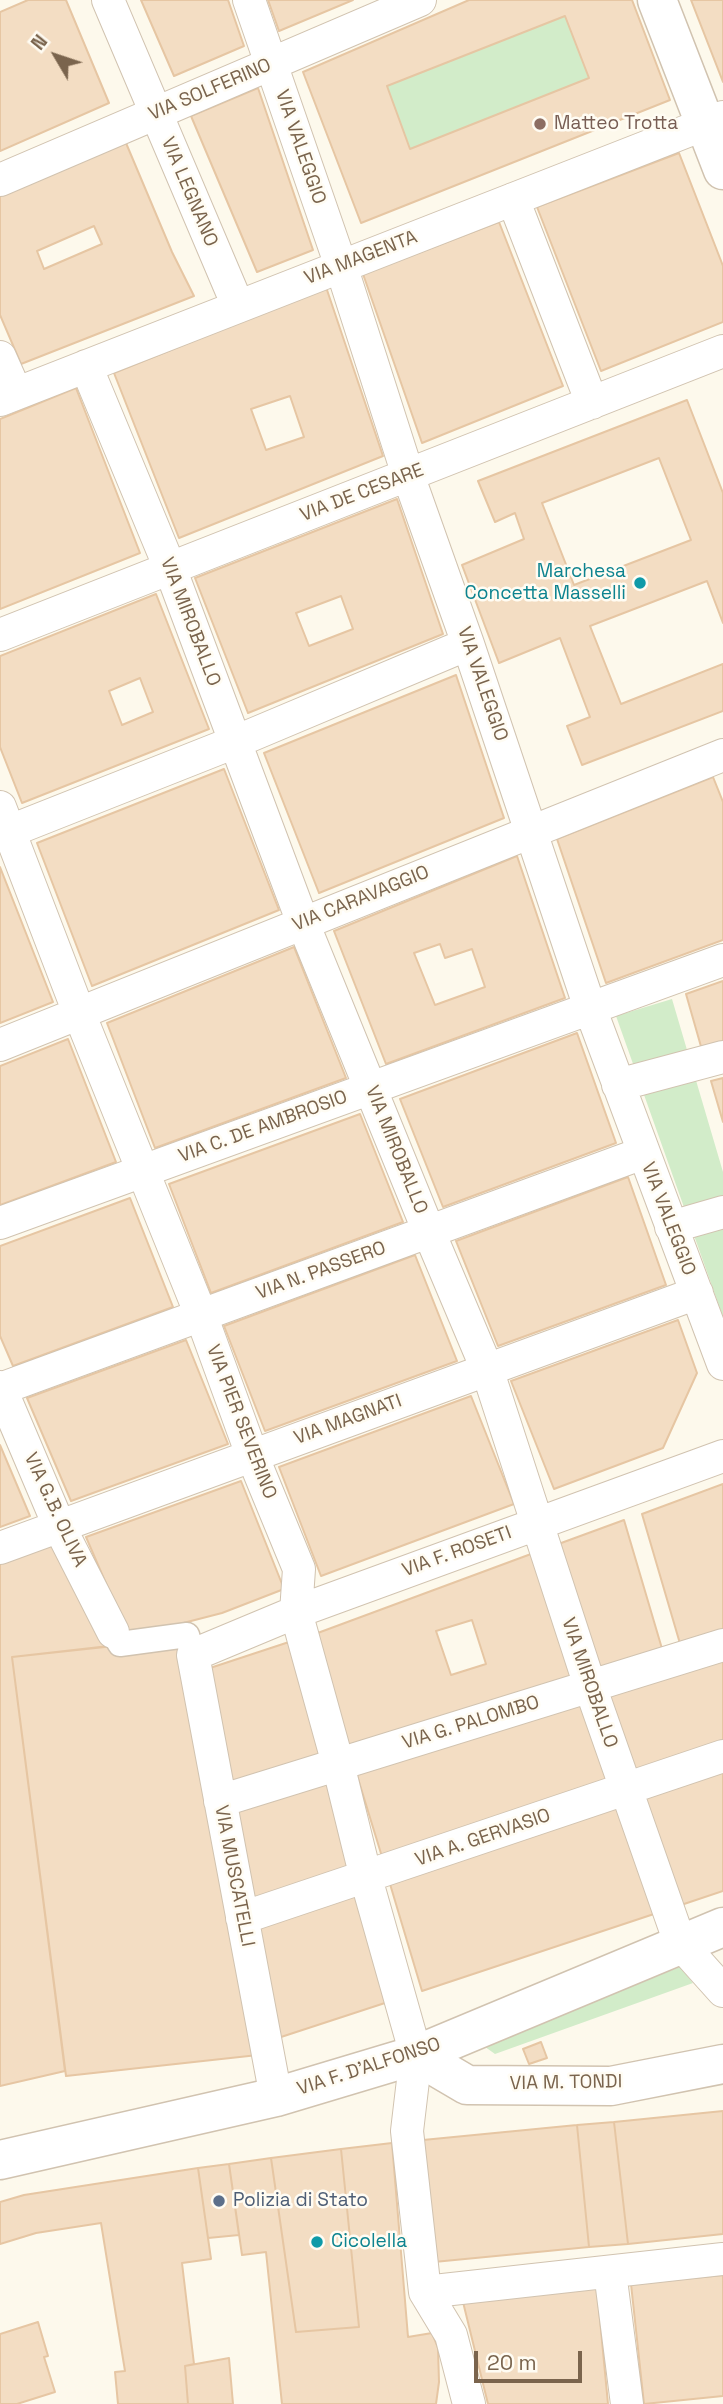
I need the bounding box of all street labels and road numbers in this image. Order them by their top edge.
street label: VIA SOLFERINO [145,54,275,126]
street label: VIA VALEGGIO [270,87,330,207]
street label: VIA LEGNANO [156,134,222,250]
street label: VIA MAGENTA [301,226,421,290]
street label: VIA DE CESARE [297,459,427,527]
street label: VIA MIROBALLO [155,554,225,690]
street label: VIA VALEGGIO [452,624,512,744]
street label: VIA CARAVAGGIO [289,861,433,937]
street label: VIA MIROBALLO [360,1083,432,1217]
street label: VIA C. DE AMBROSIO [175,1086,351,1168]
street label: VIA VALEGGIO [636,1159,700,1279]
street label: VIA N. PASSERO [253,1237,389,1305]
street label: VIA PIER SEVERINO [201,1342,281,1502]
street label: VIA MAGNATI [291,1390,405,1450]
street label: VIA G.B. OLIVA [19,1449,91,1571]
street label: VIA F. ROSETI [399,1522,515,1582]
street label: VIA MIROBALLO [556,1615,622,1751]
street label: VIA G. PALOMBO [400,1691,542,1755]
street label: VIA MUSCATELLI [209,1803,259,1949]
street label: VIA A. GERVASIO [412,1804,554,1872]
street label: VIA F. D'ALFONSO [294,2033,444,2101]
street label: VIA M. TONDI [510,2071,622,2095]

